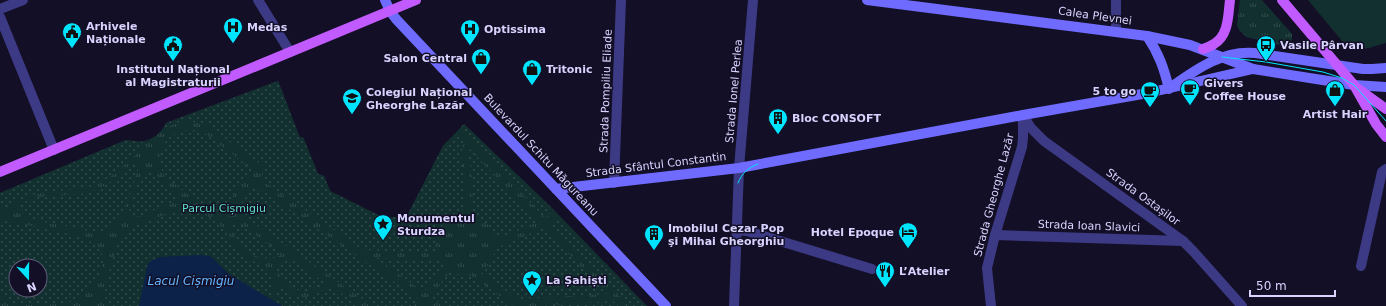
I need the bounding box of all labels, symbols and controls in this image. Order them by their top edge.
street label: Calea Plevnei [1057,4,1133,28]
hospital icon: Medas [222,16,244,44]
hospital icon: Optissima [459,18,481,46]
place label: Arhivele Naționale [86,20,146,46]
public building icon: Arhivele Naționale [61,21,83,49]
place label: Medas [247,21,288,34]
place label: Optissima [484,23,546,36]
street label: Strada Pompiliu Eliade [597,29,615,153]
public building icon: Institutul Național al Magistraturii [162,34,184,62]
bus stop icon: Vasile Pârvan [1255,34,1277,62]
street label: Strada Ionel Perlea [723,39,745,143]
place label: Vasile Pârvan [1280,39,1364,52]
shop icon: Salon Central [470,47,492,75]
place label: Salon Central [383,52,467,65]
shop icon: Tritonic [521,58,543,86]
place label: Institutul Național al Magistraturii [116,63,230,89]
place label: Tritonic [546,63,592,76]
place label: Givers Coffee House [1204,77,1286,103]
cafe icon: Givers Coffee House [1179,78,1201,106]
shop icon: Artist Hair [1324,79,1346,107]
cafe icon: 5 to go [1139,80,1161,108]
place label: 5 to go [1092,85,1136,98]
place label: Colegiul Național Gheorghe Lazăr [366,86,472,112]
school or university icon: Colegiul Național Gheorghe Lazăr [341,87,363,115]
street label: Bulevardul Schitu Măgureanu [481,91,601,219]
building icon: Bloc CONSOFT [767,107,789,135]
place label: Artist Hair [1303,108,1368,121]
place label: Bloc CONSOFT [792,112,881,125]
street label: Strada Gheorghe Lazăr [971,131,1017,258]
street label: Strada Sfântul Constantin [585,150,727,180]
street label: Strada Ostașilor [1103,166,1183,228]
park label: Parcul Cișmigiu [182,202,266,215]
place label: Monumentul Sturdza [397,212,475,238]
place icon: Monumentul Sturdza [372,213,394,241]
street label: Strada Ioan Slavici [1038,218,1140,234]
hotel icon: Hotel Epoque [897,221,919,249]
place label: Imobilul Cezar Pop şi Mihai Gheorghiu [668,222,784,248]
building icon: Imobilul Cezar Pop şi Mihai Gheorghiu [643,223,665,251]
place label: Hotel Epoque [811,226,894,239]
north arrow [8,258,48,298]
restaurant icon: L’Atelier [874,260,896,288]
place label: L’Atelier [899,265,950,278]
place icon: La Șahiști [521,269,543,297]
scale bar [1250,272,1335,298]
water label: Lacul Cișmigiu [148,274,235,288]
place label: La Șahiști [546,274,607,287]
text: N [25,279,38,295]
text: 50 m [1256,279,1287,293]

